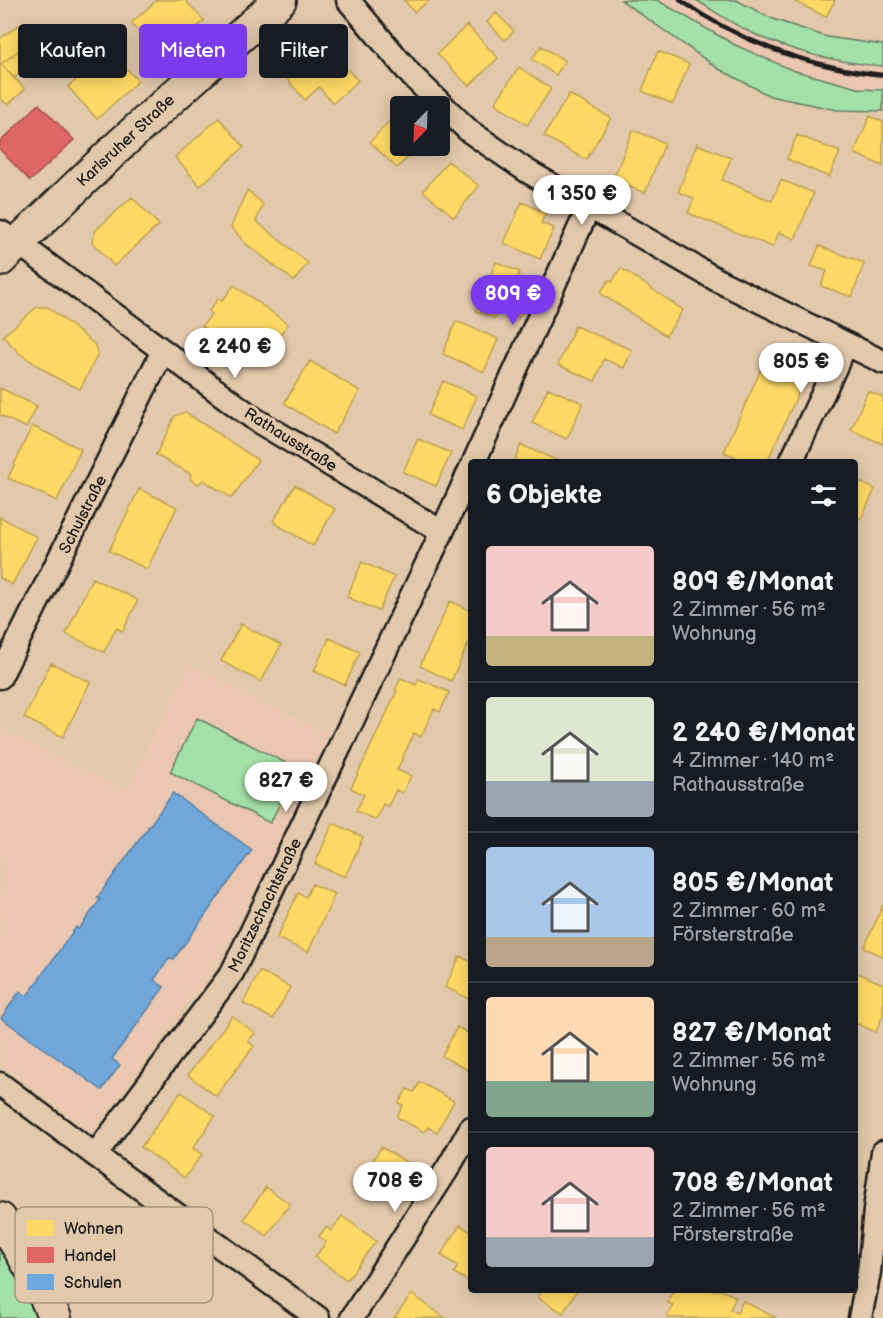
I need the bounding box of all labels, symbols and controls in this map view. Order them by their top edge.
chip: Kaufen [18,24,127,78]
chip: Mieten [139,24,247,78]
chip: Filter [259,24,348,78]
street label: Karlsruher Straße [73,91,179,191]
north arrow [390,96,450,156]
map controls [390,96,450,156]
pin: 1 350 € [527,175,637,226]
text: 1 350 € [547,182,617,206]
pin: 809 € [471,275,555,326]
text: 809 € [485,282,541,306]
pin: 2 240 € [180,328,290,379]
text: 2 240 € [198,335,272,359]
pin: 805 € [759,343,843,394]
text: 805 € [773,350,829,374]
street label: Rathausstraße [240,404,341,477]
street label: Schulstraße [56,472,111,557]
icon: filters [807,479,840,512]
text: 6 Objekte [486,480,602,511]
text: 809 €/Monat [672,567,833,598]
icon: home [534,570,606,642]
text: 2 Zimmer · 56 m² [672,598,826,622]
text: Wohnung [672,622,757,646]
text: 2 240 €/Monat [672,718,855,749]
icon: home [534,721,606,793]
text: 4 Zimmer · 140 m² [672,749,834,773]
pin: 827 € [244,762,328,813]
text: 827 € [259,769,314,793]
text: Rathausstraße [672,773,804,797]
street label: Moritzschachtstraße [225,835,306,976]
text: 805 €/Monat [672,868,833,899]
icon: home [534,871,606,943]
text: 2 Zimmer · 60 m² [672,899,826,923]
text: Försterstraße [672,923,794,947]
text: 827 €/Monat [672,1018,831,1049]
icon: home [534,1021,606,1093]
text: 2 Zimmer · 56 m² [672,1049,826,1073]
text: Wohnung [672,1073,757,1097]
pin: 708 € [353,1162,437,1213]
text: 708 €/Monat [672,1168,833,1199]
text: 708 € [367,1169,423,1193]
icon: home [534,1171,606,1243]
text: 2 Zimmer · 56 m² [672,1199,826,1223]
legend [15,1207,213,1303]
text: Wohnen [64,1220,123,1239]
text: Försterstraße [672,1223,794,1247]
text: Handel [64,1247,116,1266]
text: Schulen [64,1274,122,1293]

